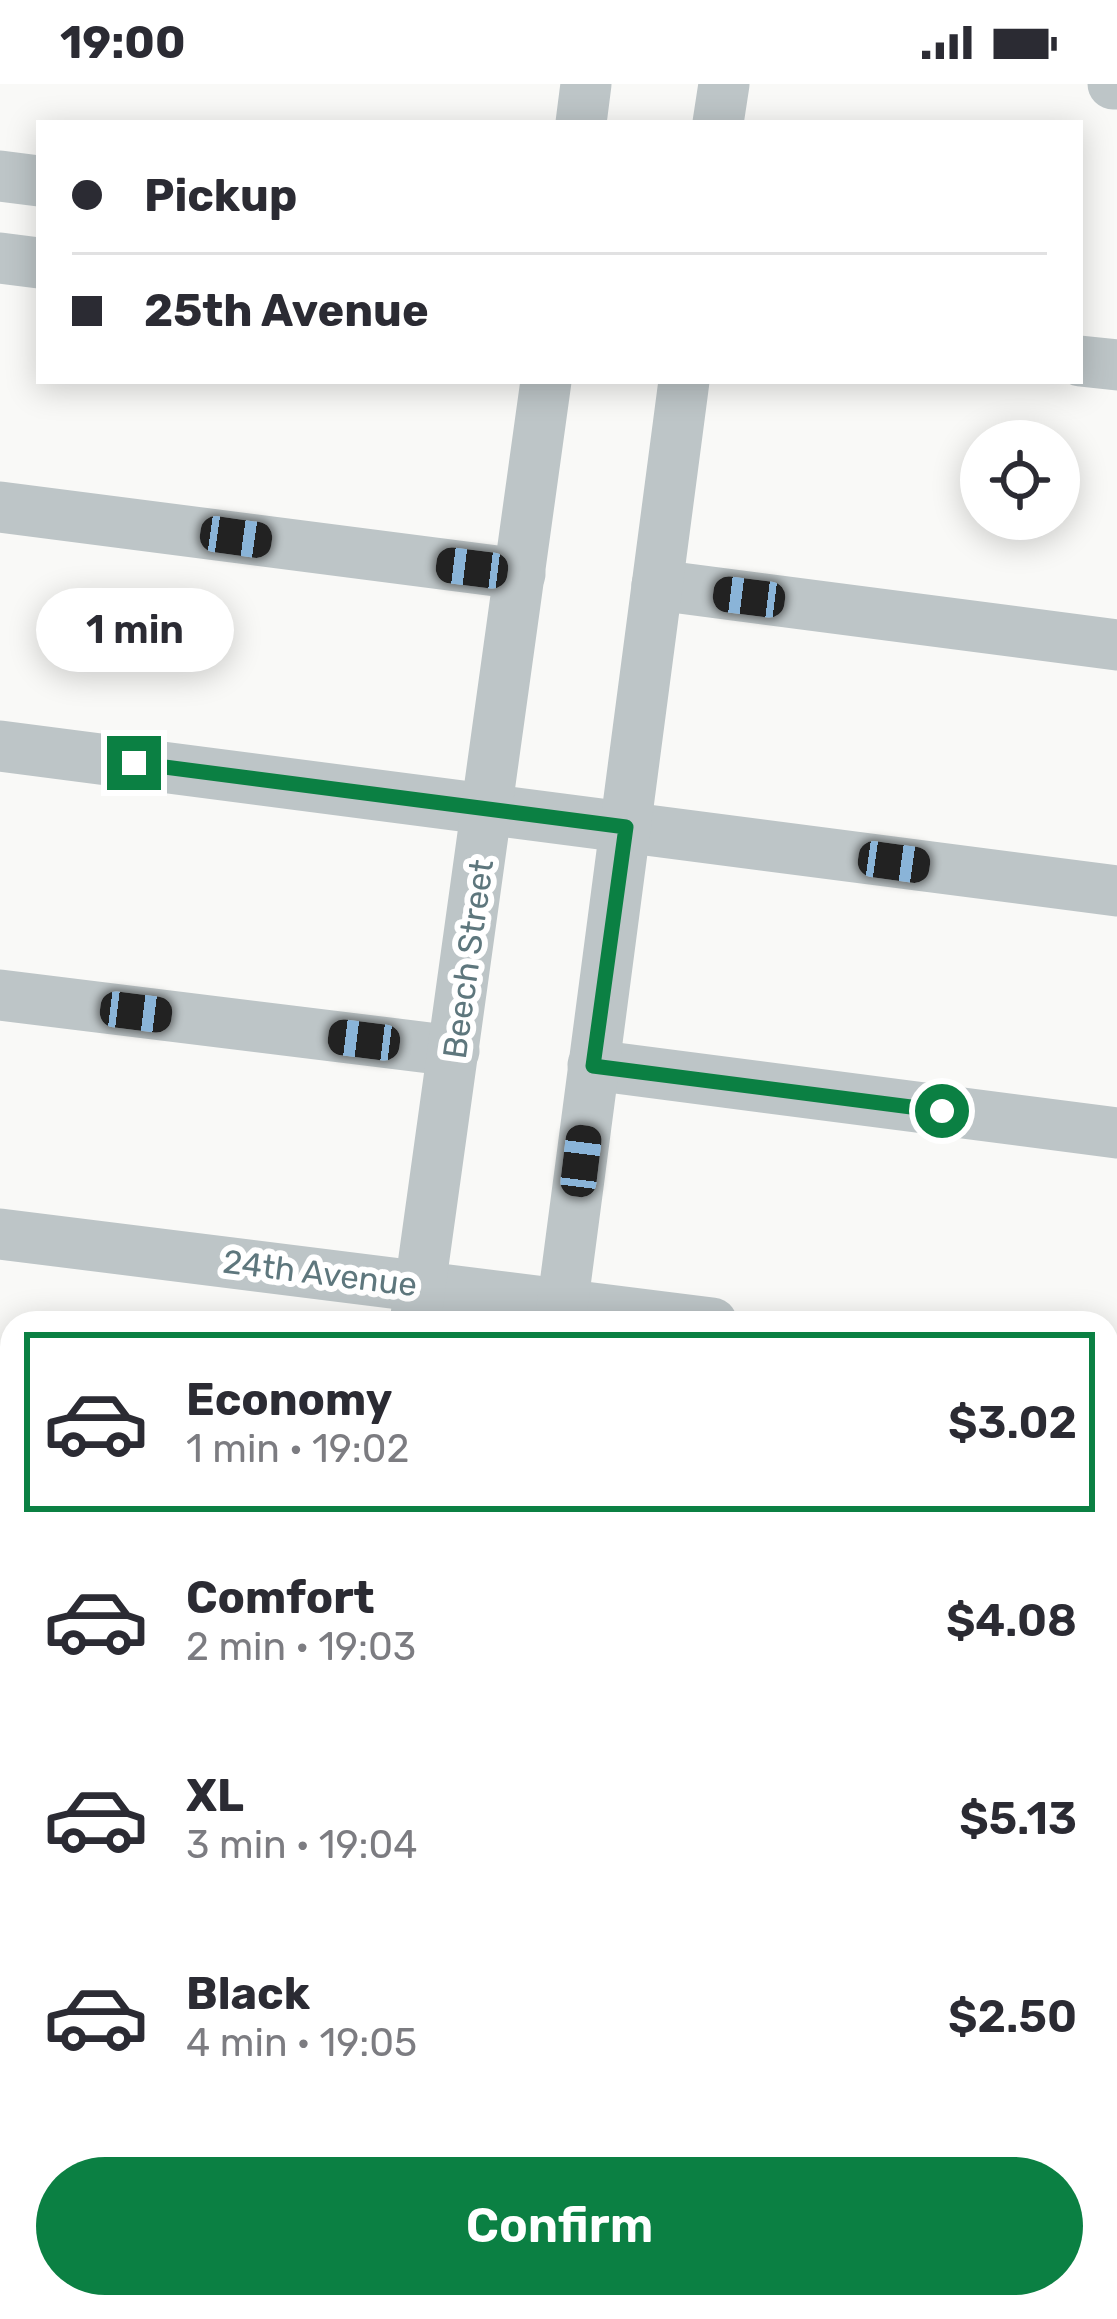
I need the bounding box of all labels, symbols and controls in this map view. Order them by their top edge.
text: 19:00 [60,16,186,69]
text: Pickup [144,169,297,222]
text: 25th Avenue [144,284,429,337]
map controls [960,420,1080,540]
button: locate [960,420,1080,540]
car [198,514,274,560]
car [434,546,510,590]
car [711,575,787,619]
callout: 1 min [35,589,233,673]
text: 1 min [86,607,184,653]
route end [107,736,161,790]
car [856,839,932,885]
street label: Beech Street [435,857,501,1061]
car [98,990,174,1034]
car [326,1018,402,1062]
route start [915,1084,969,1138]
car [559,1123,603,1199]
street label: 24th Avenue [221,1242,419,1304]
icon: car [42,1368,150,1476]
text: Economy [186,1373,392,1426]
text: $3.02 [948,1396,1077,1449]
text: 1 min · 19:02 [186,1426,409,1472]
icon: car [42,1566,150,1674]
text: Comfort [186,1571,375,1624]
text: $4.08 [946,1594,1077,1647]
text: 2 min · 19:03 [186,1624,416,1670]
icon: car [42,1764,150,1872]
text: XL [186,1769,244,1822]
text: $5.13 [959,1792,1077,1845]
text: 3 min · 19:04 [186,1822,418,1868]
icon: car [42,1962,150,2070]
text: Black [186,1967,310,2020]
text: $2.50 [948,1990,1077,2043]
text: 4 min · 19:05 [186,2020,417,2066]
button: Confirm [36,2157,1083,2295]

